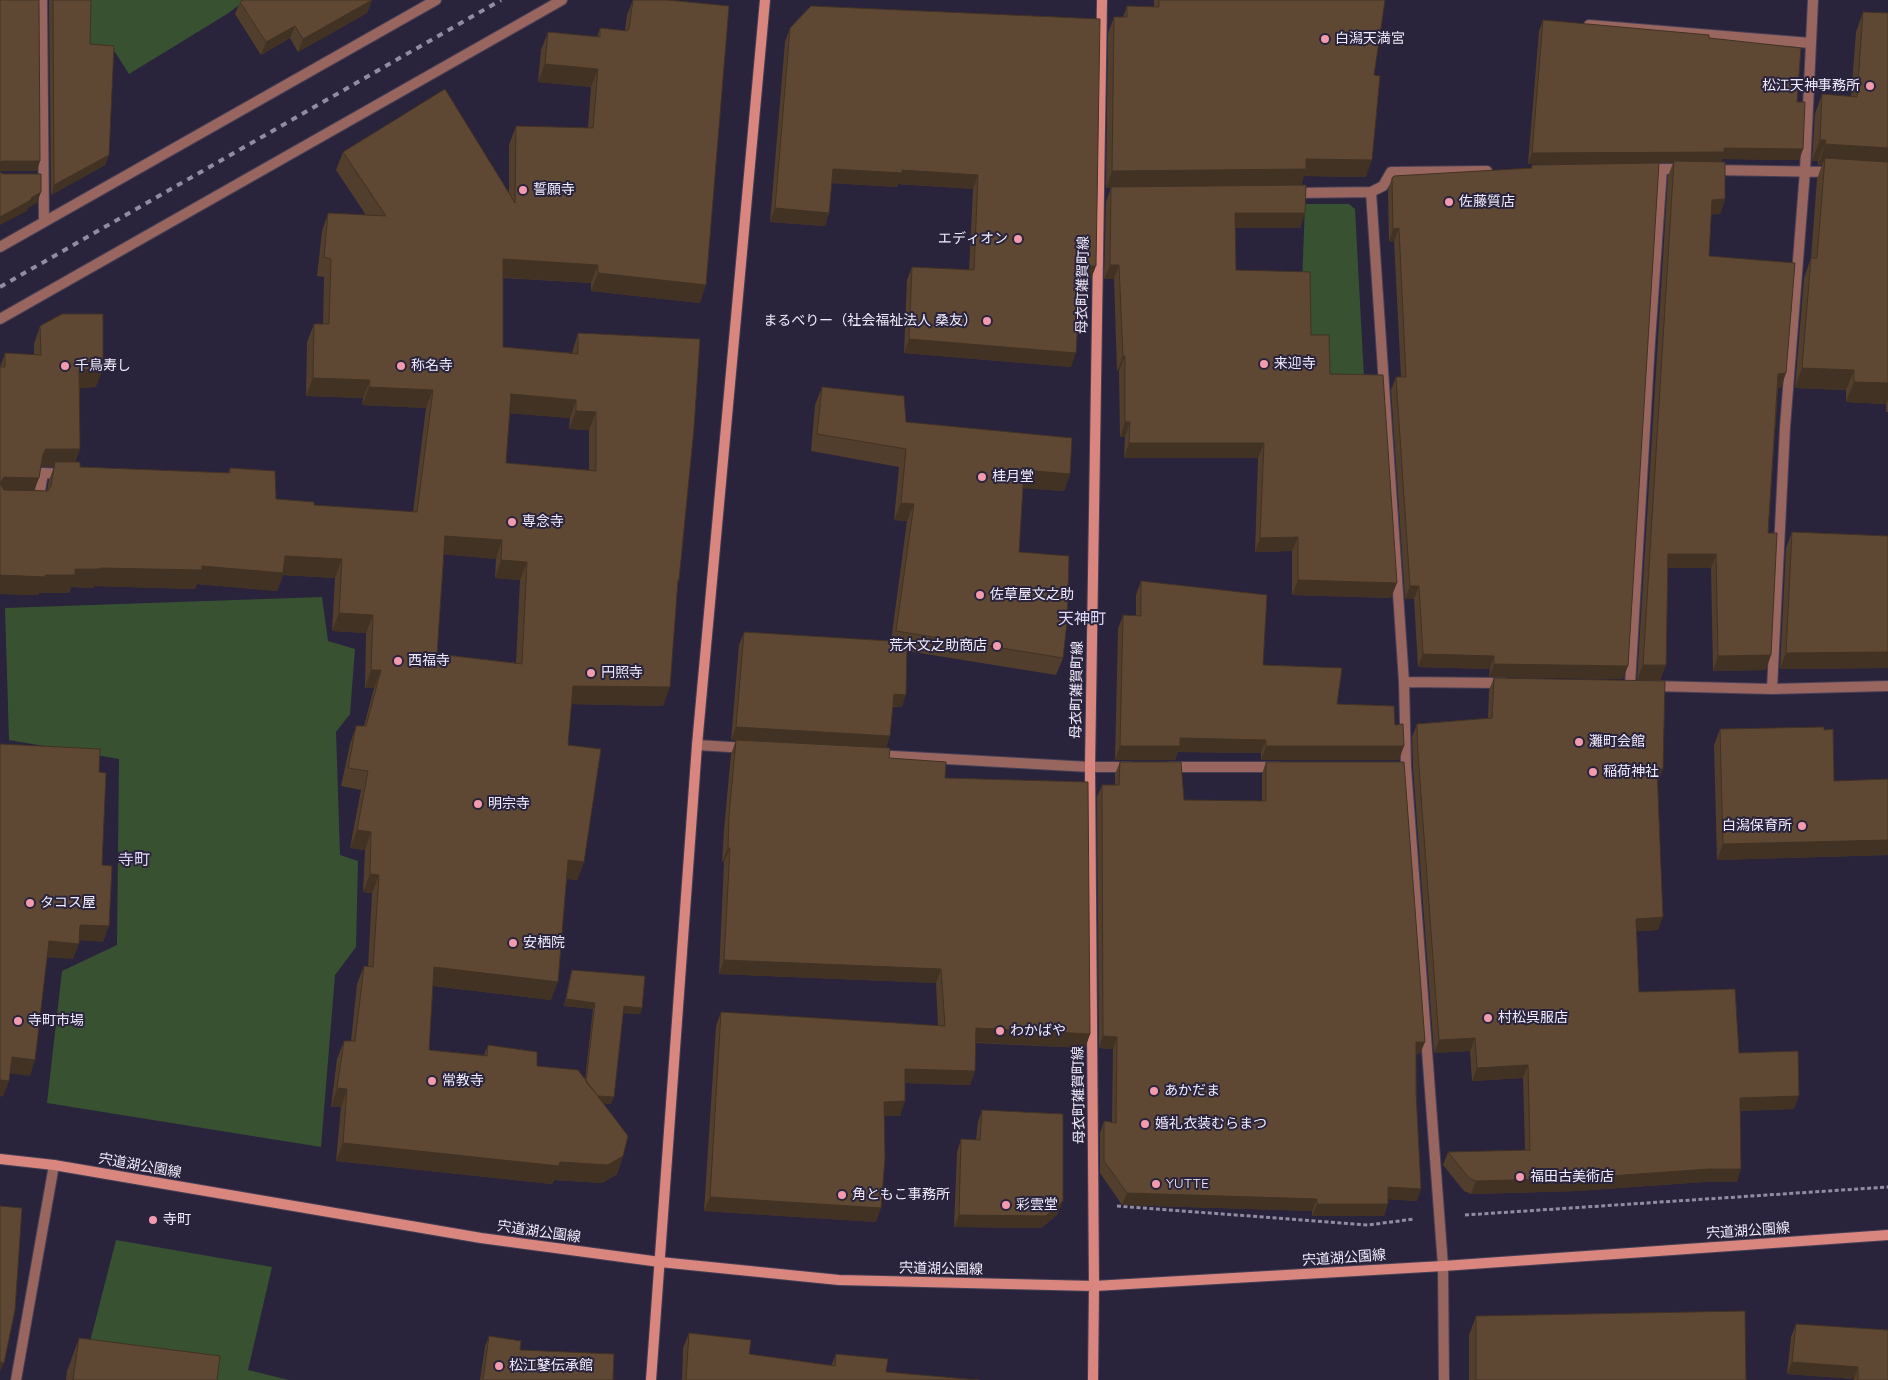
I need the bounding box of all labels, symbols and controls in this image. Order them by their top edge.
place label: 白潟天満宮 [1335,31,1405,47]
marker: 白潟天満宮 [1319,33,1331,45]
place label: 松江天神事務所 [1762,78,1860,94]
marker: 松江天神事務所 [1864,80,1876,92]
place label: 誓願寺 [533,182,575,198]
marker: 誓願寺 [517,184,529,196]
place label: 佐藤質店 [1459,194,1515,210]
marker: 佐藤質店 [1443,196,1455,208]
place label: エディオン [938,231,1008,247]
marker: エディオン [1012,233,1024,245]
street label: 母衣町雑賀町線 [1074,236,1092,334]
place label: まるべりー（社会福祉法人 桑友） [763,313,977,329]
marker: まるべりー（社会福祉法人 桑友） [981,315,993,327]
place label: 来迎寺 [1274,356,1316,372]
place label: 千鳥寿し [75,358,131,374]
place label: 称名寺 [411,358,453,374]
marker: 来迎寺 [1258,358,1270,370]
marker: 千鳥寿し [59,360,71,372]
marker: 称名寺 [395,360,407,372]
place label: 桂月堂 [992,469,1034,485]
marker: 桂月堂 [976,471,988,483]
place label: 専念寺 [522,514,564,530]
marker: 専念寺 [506,516,518,528]
place label: 佐草屋文之助 [990,587,1074,603]
marker: 佐草屋文之助 [974,589,986,601]
district label: 天神町 [1058,609,1106,629]
place label: 荒木文之助商店 [889,638,987,654]
marker: 荒木文之助商店 [991,640,1003,652]
street label: 母衣町雑賀町線 [1068,641,1086,739]
place label: 西福寺 [408,653,450,669]
marker: 西福寺 [392,655,404,667]
place label: 円照寺 [601,665,643,681]
marker: 円照寺 [585,667,597,679]
place label: 灘町会館 [1589,734,1645,750]
marker: 灘町会館 [1573,736,1585,748]
place label: 稲荷神社 [1603,764,1659,780]
marker: 稲荷神社 [1587,766,1599,778]
place label: 明宗寺 [488,796,530,812]
marker: 明宗寺 [472,798,484,810]
place label: 白潟保育所 [1722,818,1792,834]
marker: 白潟保育所 [1796,820,1808,832]
district label: 寺町 [118,850,150,870]
place label: タコス屋 [40,895,96,911]
marker: タコス屋 [24,897,36,909]
place label: 安栖院 [523,935,565,951]
marker: 安栖院 [507,937,519,949]
place label: 村松呉服店 [1498,1010,1568,1026]
marker: 村松呉服店 [1482,1012,1494,1024]
place label: 寺町市場 [28,1013,84,1029]
marker: 寺町市場 [12,1015,24,1027]
place label: わかばや [1010,1023,1066,1039]
marker: わかばや [994,1025,1006,1037]
street label: 母衣町雑賀町線 [1070,1046,1088,1144]
place label: 常教寺 [442,1073,484,1089]
marker: 常教寺 [426,1075,438,1087]
place label: あかだま [1164,1083,1220,1099]
marker: あかだま [1148,1085,1160,1097]
place label: 婚礼衣装むらまつ [1155,1116,1267,1132]
marker: 婚礼衣装むらまつ [1139,1118,1151,1130]
street label: 宍道湖公園線 [97,1150,183,1182]
place label: 福田古美術店 [1530,1169,1614,1185]
marker: 福田古美術店 [1514,1171,1526,1183]
place label: YUTTE [1166,1176,1209,1192]
marker: YUTTE [1150,1178,1162,1190]
place label: 角ともこ事務所 [852,1187,950,1203]
marker: 角ともこ事務所 [836,1189,848,1201]
place label: 彩雲堂 [1016,1197,1058,1213]
marker: 彩雲堂 [1000,1199,1012,1211]
place label: 寺町 [163,1212,191,1228]
marker: 寺町 [147,1214,159,1226]
street label: 宍道湖公園線 [496,1218,582,1246]
street label: 宍道湖公園線 [1706,1220,1790,1242]
street label: 宍道湖公園線 [1302,1247,1386,1269]
street label: 宍道湖公園線 [899,1260,983,1278]
place label: 松江鼕伝承館 [509,1358,593,1374]
marker: 松江鼕伝承館 [493,1360,505,1372]

